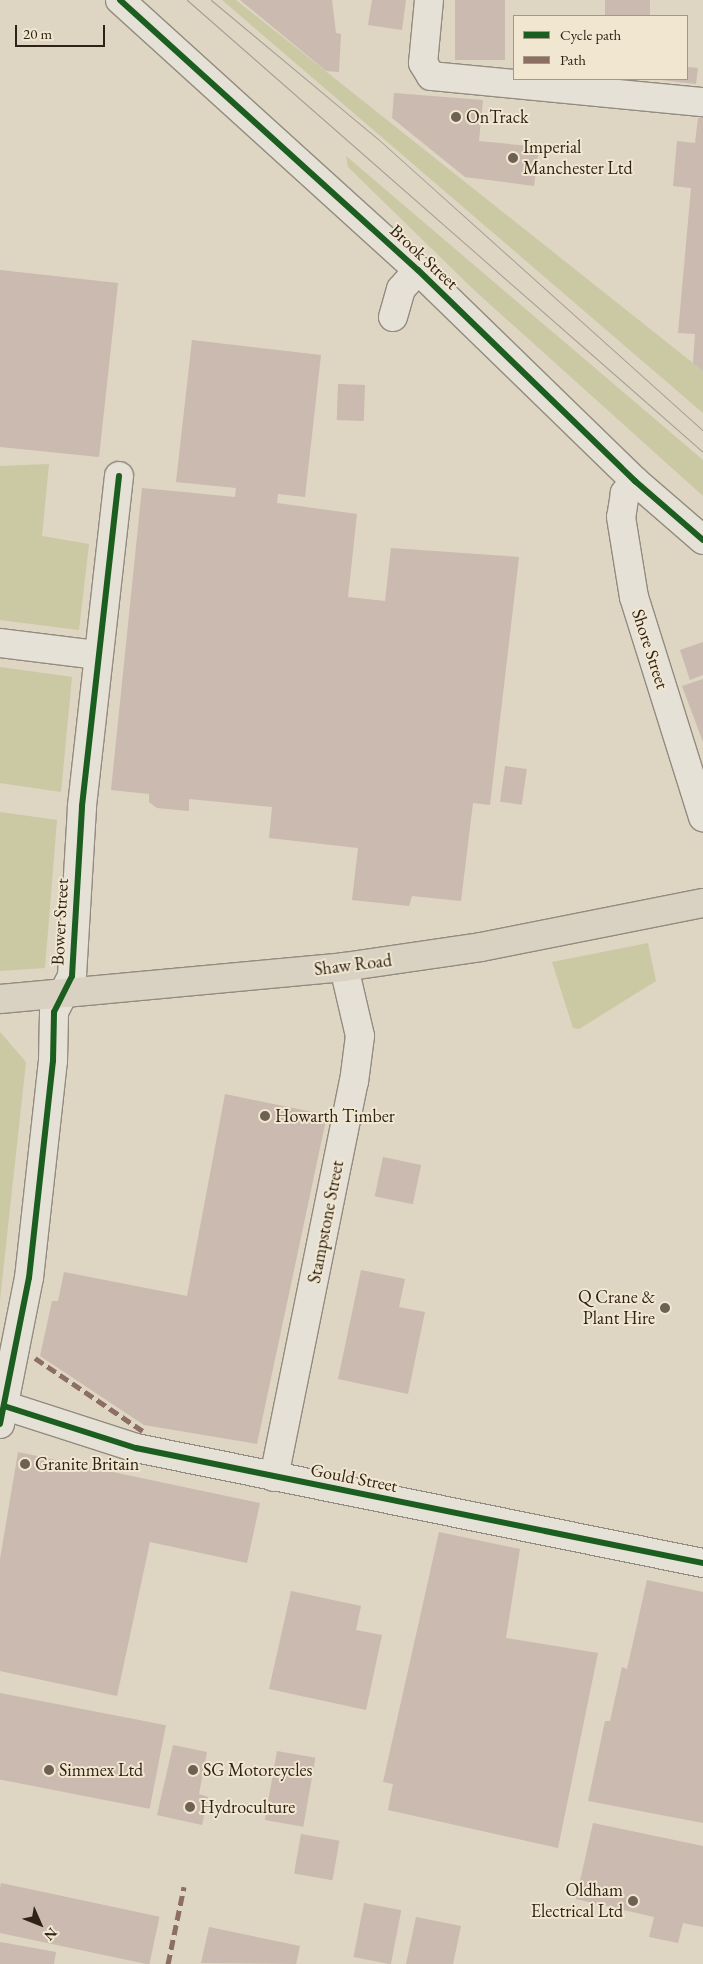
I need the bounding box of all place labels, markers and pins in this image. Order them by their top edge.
place label: OnTrack [466,106,528,128]
marker: OnTrack [450,111,462,123]
place label: Imperial Manchester Ltd [523,137,633,180]
marker: Imperial Manchester Ltd [507,152,519,164]
place label: Howarth Timber [275,1105,395,1127]
marker: Howarth Timber [259,1110,271,1122]
place label: Q Crane & Plant Hire [578,1287,655,1330]
marker: Q Crane & Plant Hire [659,1302,671,1314]
place label: Granite Britain [35,1453,139,1475]
marker: Granite Britain [19,1458,31,1470]
place label: Simmex Ltd [59,1759,143,1781]
place label: SG Motorcycles [203,1759,312,1781]
marker: Simmex Ltd [43,1764,55,1776]
marker: SG Motorcycles [187,1764,199,1776]
place label: Hydroculture [200,1796,295,1818]
marker: Hydroculture [184,1801,196,1813]
place label: Oldham Electrical Ltd [531,1880,623,1922]
marker: Oldham Electrical Ltd [627,1895,639,1907]

